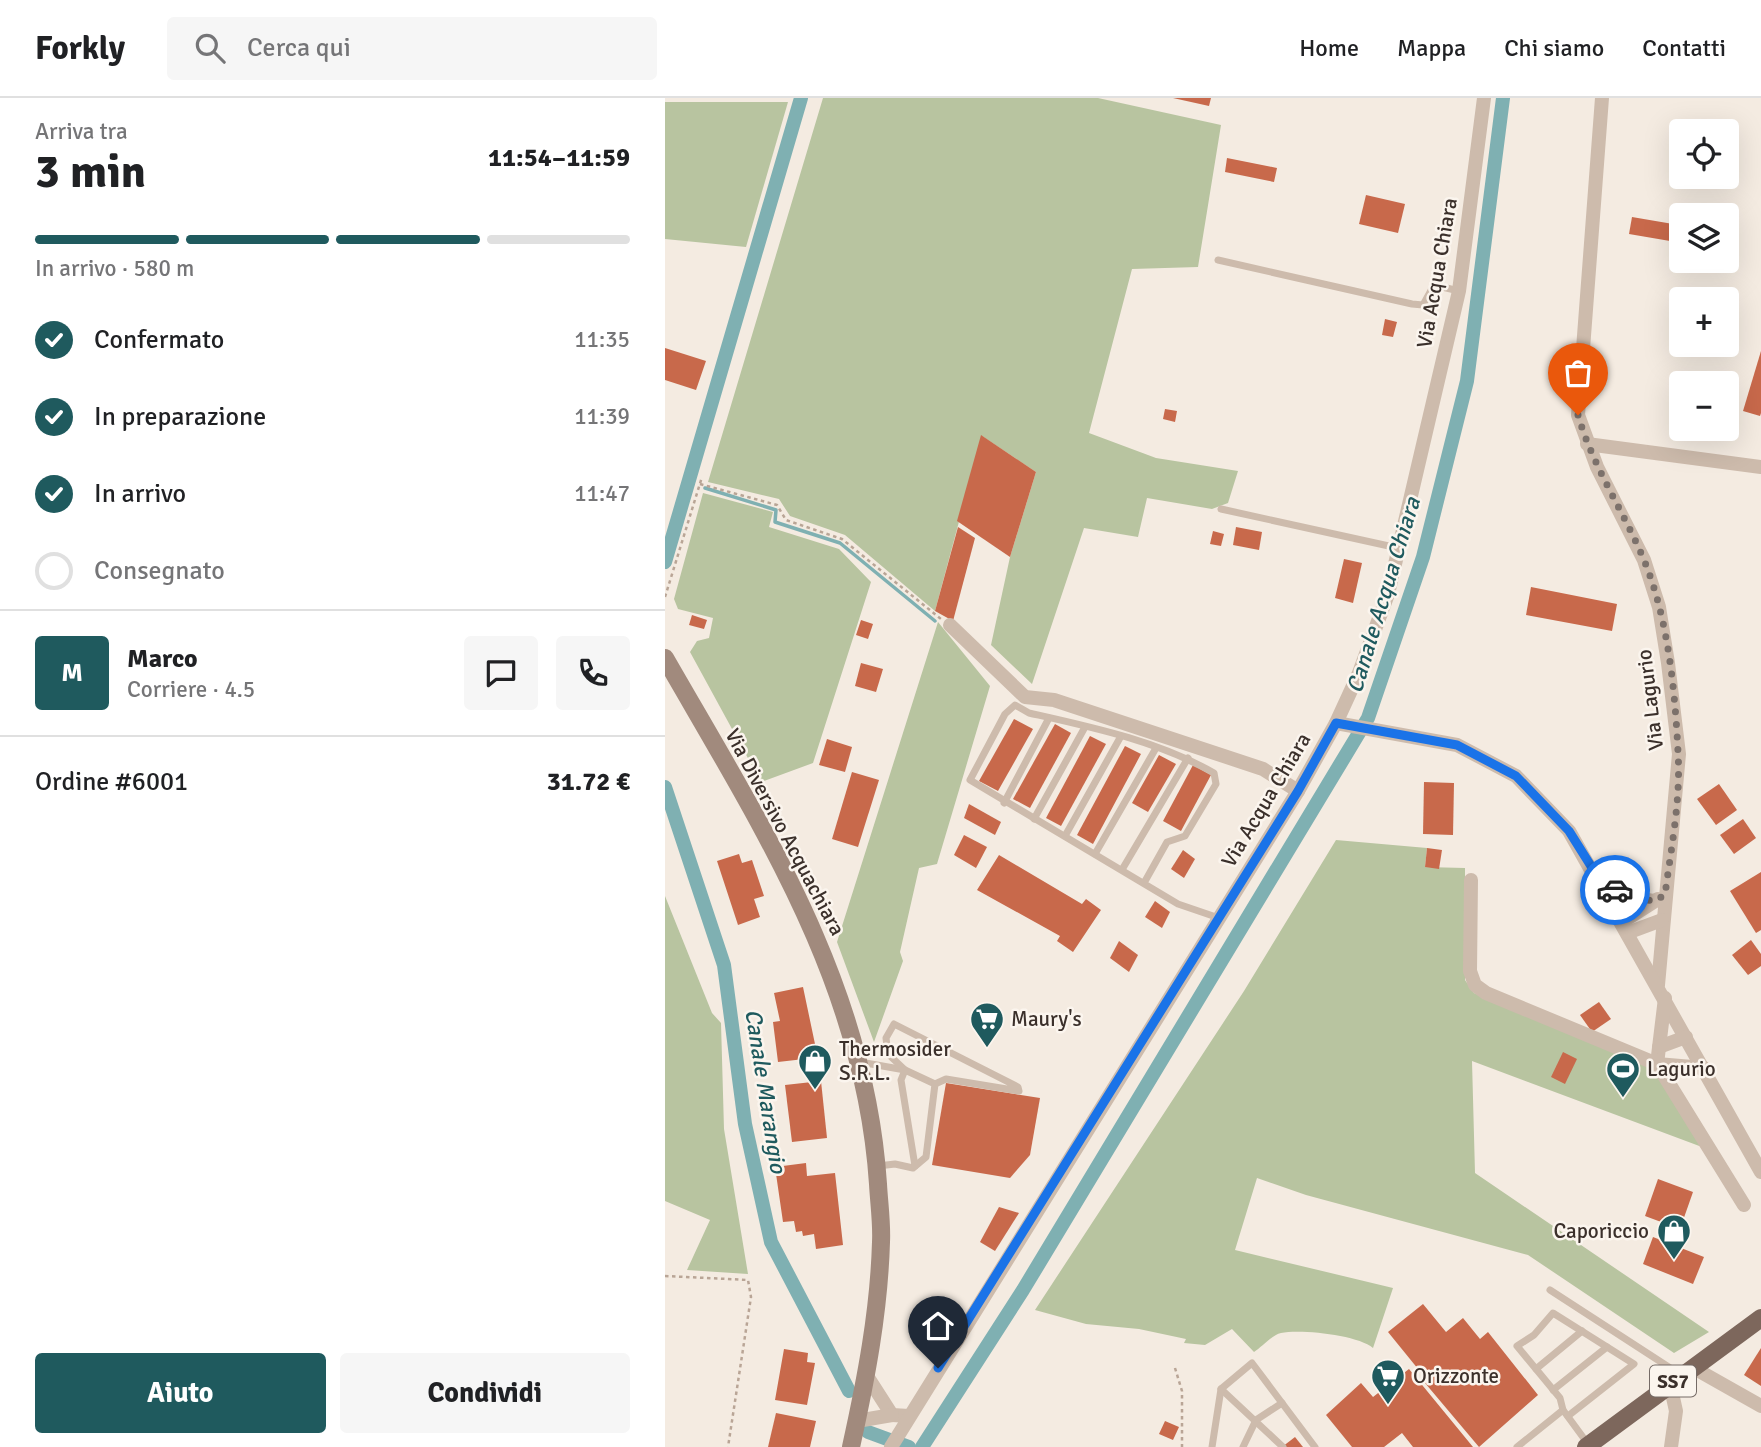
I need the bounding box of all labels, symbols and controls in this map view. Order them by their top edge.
search box [167,17,657,80]
text: Forkly [35,28,125,69]
icon: search [191,29,229,67]
text: Cerca qui [247,32,351,64]
text: Home [1299,33,1359,63]
text: Mappa [1397,33,1466,63]
text: Chi siamo [1504,33,1604,63]
text: Contatti [1642,33,1726,63]
text: Arriva tra [35,117,128,146]
map controls [1669,119,1739,441]
button: locate [1669,119,1739,189]
text: 11:54–11:59 [488,142,630,174]
text: 3 min [35,144,146,200]
street label: Via Acqua Chiara [1411,196,1463,350]
button: layers [1669,203,1739,273]
text: In arrivo · 580 m [35,254,194,283]
button: + [1669,287,1739,357]
icon: check [35,321,73,359]
text: Confermato [94,324,224,356]
text: 11:35 [574,325,630,354]
pin [1548,343,1608,415]
icon: bag [1559,354,1597,392]
button: − [1669,371,1739,441]
icon: check [35,398,73,436]
text: In preparazione [94,401,266,433]
text: 11:39 [574,402,630,431]
icon: check [35,475,73,513]
text: In arrivo [94,478,186,510]
text: 11:47 [574,479,630,508]
water label: Canale Acqua Chiara [1340,493,1427,697]
text: Consegnato [94,555,225,587]
button: chat [464,636,538,710]
button: phone [556,636,630,710]
text: Marco [127,643,198,675]
street label: Via Lagurio [1631,648,1669,752]
text: M [61,657,83,689]
text: Corriere · 4.5 [127,675,255,704]
street label: Via Diversivo Acquachiara [719,724,851,940]
street label: Via Acqua Chiara [1216,728,1316,872]
text: Ordine #6001 [35,766,188,798]
text: 31.72 € [547,766,630,798]
courier [1580,855,1650,925]
icon: car [1596,871,1634,909]
supermarket icon: Maury's [968,1000,1006,1049]
place label: Maury's [1011,1006,1082,1032]
water label: Canale Marangio [738,1007,793,1176]
place label: Thermosider S.R.L. [839,1036,951,1086]
shop icon: Thermosider S.R.L. [796,1042,834,1091]
sports icon: Lagurio [1604,1050,1642,1099]
place label: Lagurio [1647,1056,1716,1082]
shop icon: Caporiccio [1655,1212,1693,1261]
place label: Caporiccio [1553,1218,1649,1244]
pin [908,1296,968,1368]
icon: home [919,1307,957,1345]
button: Aiuto [35,1353,326,1433]
button: Condividi [340,1353,630,1433]
supermarket icon: Orizzonte [1369,1357,1407,1406]
place label: Orizzonte [1413,1363,1499,1389]
road number: SS7 [1650,1366,1696,1396]

